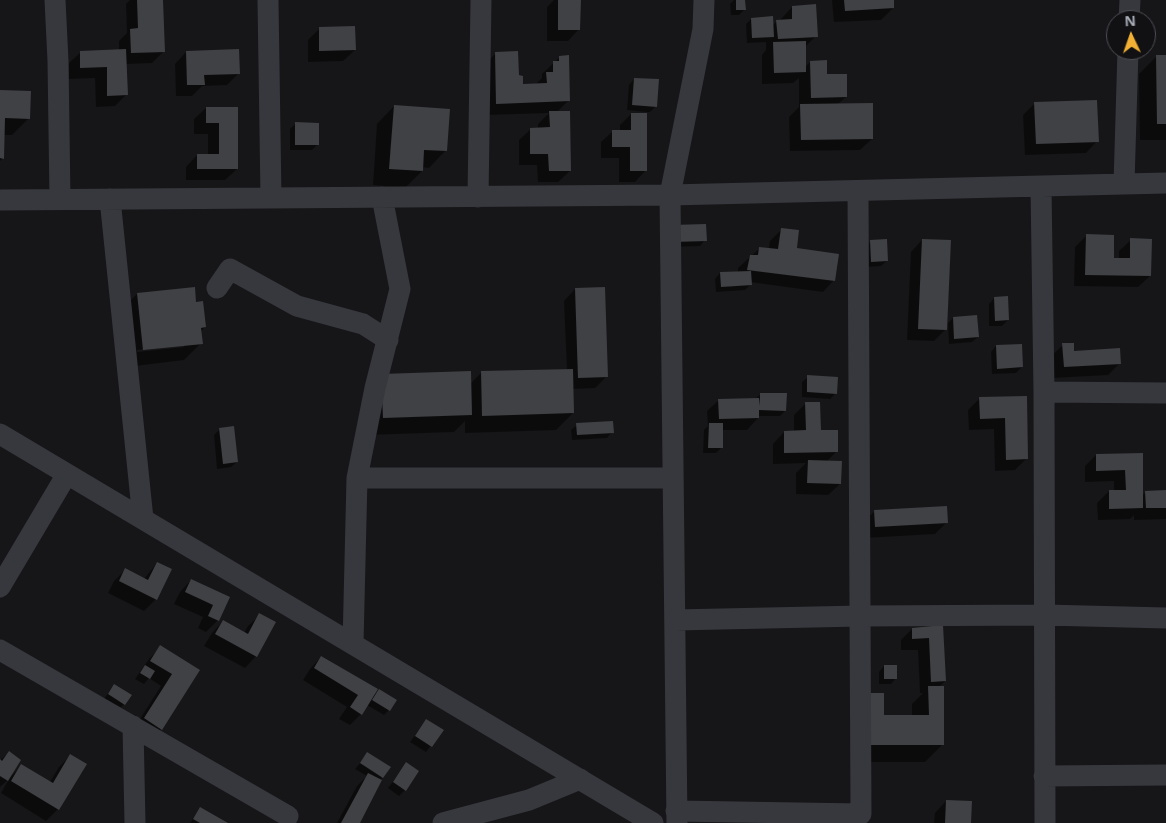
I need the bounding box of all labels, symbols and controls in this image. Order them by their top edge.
north arrow [1106,10,1156,60]
text: N [1124,11,1136,30]

